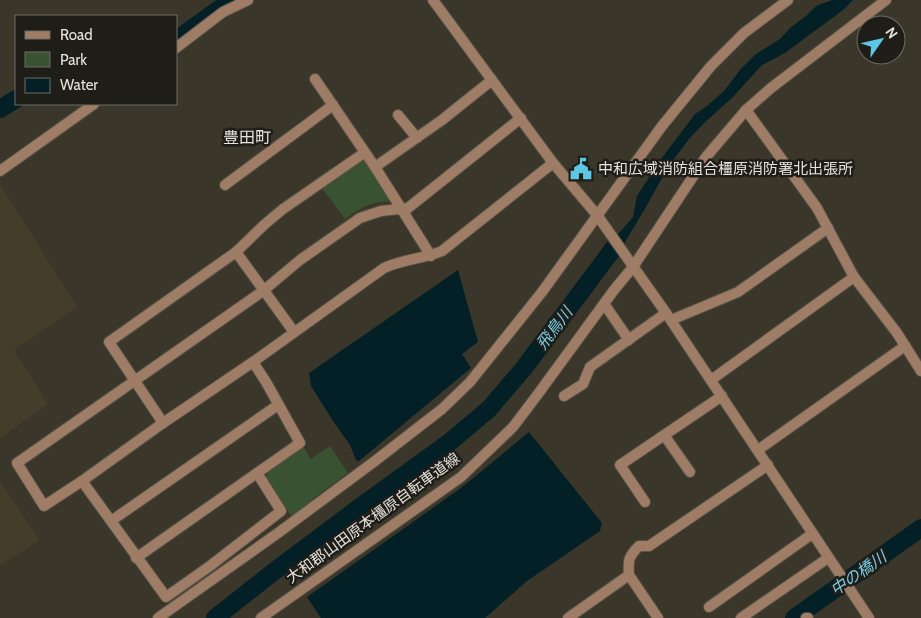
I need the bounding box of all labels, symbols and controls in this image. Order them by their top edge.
legend [15,15,178,105]
north arrow [856,15,906,65]
text: N [882,24,902,42]
text: Road [60,26,93,44]
text: Park [60,51,87,69]
text: Water [60,76,98,94]
district label: 豊田町 [223,128,271,147]
public building icon: 中和広域消防組合橿原消防署北出張所 [568,156,594,182]
place label: 中和広域消防組合橿原消防署北出張所 [598,160,853,178]
water label: 飛鳥川 [532,302,578,353]
street label: 大和郡山田原本橿原自転車道線 [283,449,463,587]
water label: 中の橋川 [827,546,892,600]

